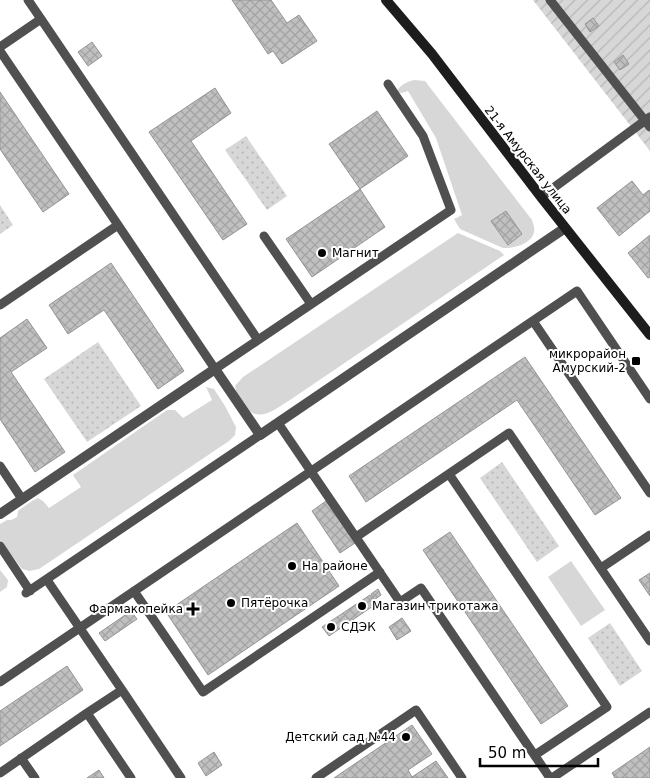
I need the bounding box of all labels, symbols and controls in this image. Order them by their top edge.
street label: 21-я Амурская улица [482,103,574,217]
place label: Магнит [332,246,379,260]
marker: Магнит [316,247,328,259]
place label: микрорайон Амурский-2 [549,347,626,375]
marker: микрорайон Амурский-2 [630,355,642,367]
place label: На районе [302,559,368,573]
marker: На районе [286,560,298,572]
place label: Пятёрочка [241,596,308,610]
marker: Пятёрочка [225,597,237,609]
place label: Магазин трикотажа [372,599,499,613]
marker: Магазин трикотажа [356,600,368,612]
place label: Фармакопейка [89,602,183,616]
marker: Фармакопейка [187,603,199,615]
place label: СДЭК [341,620,376,634]
marker: СДЭК [325,621,337,633]
place label: Детский сад №44 [285,730,396,744]
marker: Детский сад №44 [400,731,412,743]
scale bar [480,736,598,768]
text: 50 m [488,744,526,762]

